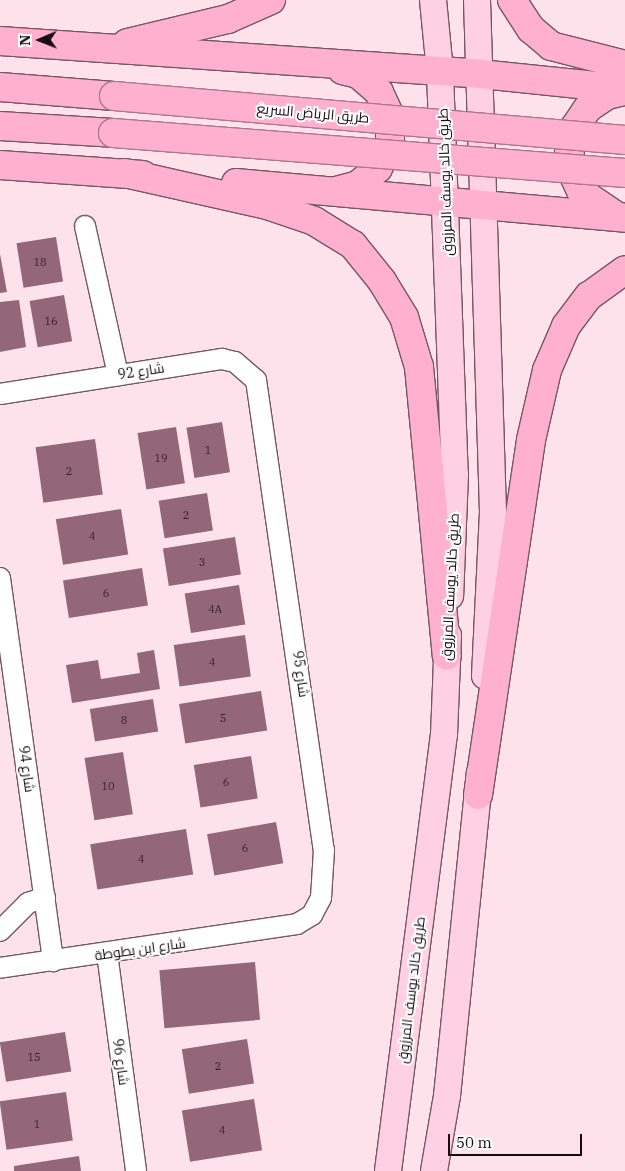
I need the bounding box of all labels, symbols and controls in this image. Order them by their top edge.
north arrow [15,15,65,65]
text: N [16,35,34,46]
street label: طريق الرياض السريع [256,100,370,126]
street label: طريق خالد يوسف المرزوق [434,108,456,256]
house number: 18 [33,255,47,269]
house number: 16 [44,314,58,328]
street label: شارع 92 [116,359,166,383]
house number: 1 [205,443,211,457]
house number: 19 [154,451,168,465]
house number: 2 [66,464,72,478]
house number: 2 [183,508,189,522]
street label: طريق خالد يوسف المرزوق [438,513,462,661]
house number: 4 [89,529,95,543]
house number: 3 [199,555,205,569]
house number: 6 [103,586,109,600]
house number: 4A [208,602,222,616]
street label: شارع 95 [289,649,313,699]
house number: 4 [209,655,215,669]
house number: 5 [220,711,226,725]
house number: 8 [121,713,127,727]
street label: شارع 94 [15,744,39,794]
house number: 6 [223,775,229,789]
house number: 10 [101,779,115,793]
house number: 6 [242,841,248,855]
house number: 4 [138,852,144,866]
street label: طريق خالد يوسف المرزوق [394,916,428,1064]
street label: شارع ابن بطوطة [93,934,187,964]
street label: شارع 96 [109,1037,133,1087]
house number: 15 [27,1050,41,1064]
house number: 2 [215,1059,221,1073]
house number: 1 [34,1117,40,1131]
house number: 4 [219,1123,225,1137]
scale bar [450,1124,584,1156]
text: 50 m [456,1133,492,1152]

